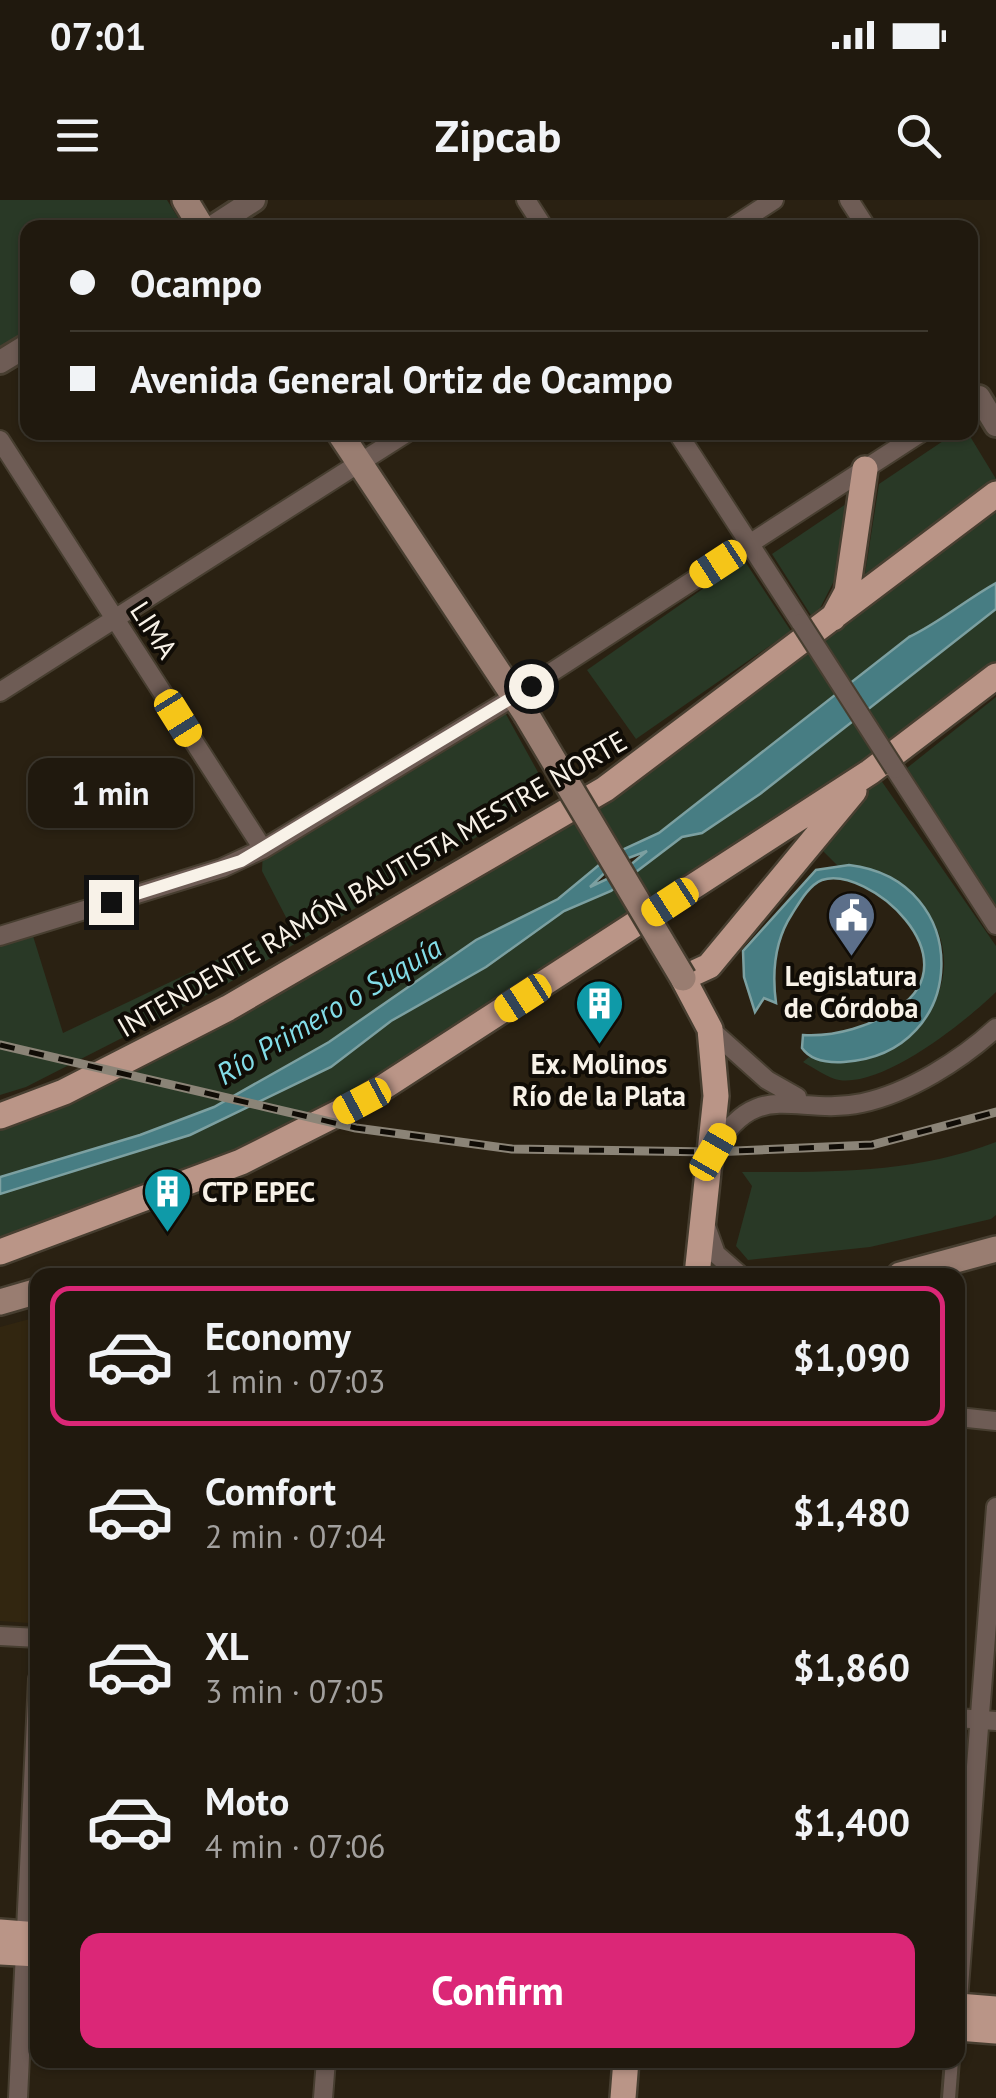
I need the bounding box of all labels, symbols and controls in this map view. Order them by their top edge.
text: 07:01 [50,11,146,60]
text: Zipcab [435,106,561,164]
icon: menu [50,108,105,163]
icon: search [891,108,946,163]
text: Ocampo [130,258,262,307]
text: Avenida General Ortiz de Ocampo [130,354,673,403]
car [685,535,751,593]
street label: LIMA [122,594,187,666]
route start [509,664,554,709]
car [149,685,207,751]
street label: INTENDENTE RAMÓN BAUTISTA MESTRE NORTE [110,722,633,1045]
callout: 1 min [28,757,194,827]
text: 1 min [71,772,150,814]
car [637,873,703,931]
route end [89,880,134,925]
public building icon: Legislatura de Córdoba [825,890,877,958]
water label: Río Primero o Suquía [208,927,449,1093]
place label: Legislatura de Córdoba [784,957,918,1026]
car [490,969,556,1027]
building icon: Ex. Molinos Río de la Plata [573,978,625,1046]
place label: Ex. Molinos Río de la Plata [512,1045,686,1114]
car [328,1074,396,1128]
car [685,1119,741,1185]
building icon: CTP EPEC [141,1166,193,1234]
place label: CTP EPEC [202,1173,315,1210]
icon: car [85,1311,175,1401]
text: Economy [205,1311,351,1360]
text: $1,090 [793,1332,910,1381]
text: 1 min · 07:03 [205,1360,385,1402]
icon: car [85,1466,175,1556]
text: Comfort [205,1466,336,1515]
text: $1,480 [793,1487,910,1536]
text: 2 min · 07:04 [205,1515,385,1557]
icon: car [85,1621,175,1711]
text: XL [205,1621,249,1670]
text: $1,860 [793,1642,910,1691]
text: 3 min · 07:05 [205,1670,385,1712]
icon: car [85,1776,175,1866]
text: Moto [205,1776,289,1825]
text: $1,400 [793,1797,910,1846]
text: 4 min · 07:06 [205,1825,385,1867]
button: Confirm [80,1933,915,2048]

